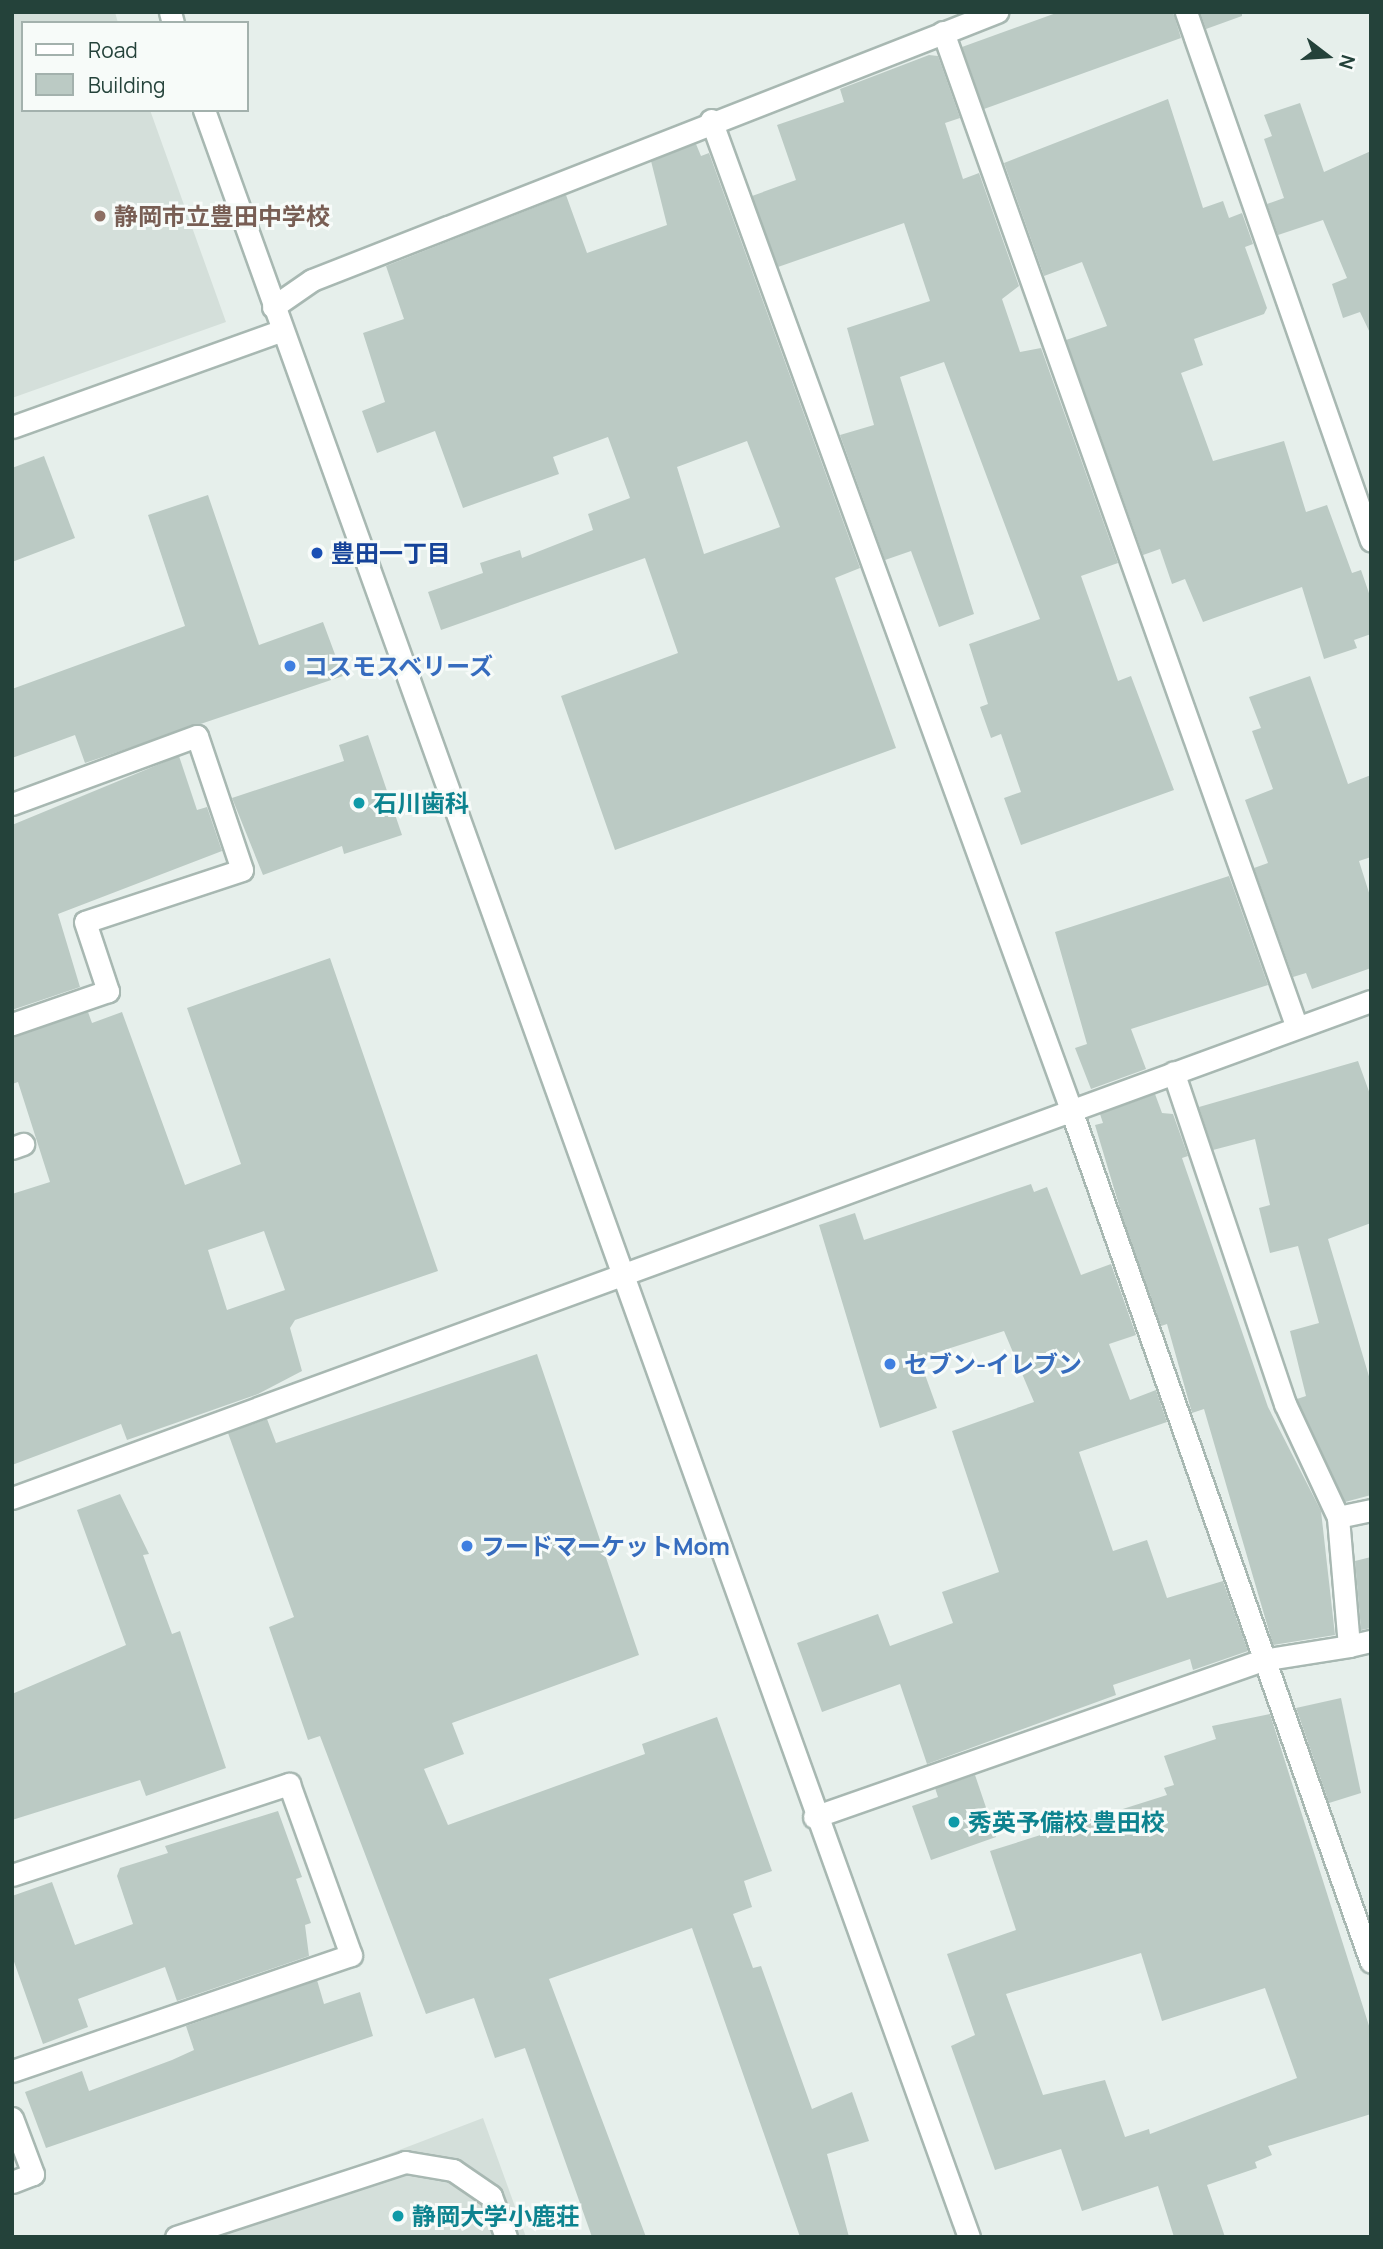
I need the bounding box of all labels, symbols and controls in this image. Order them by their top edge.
legend [21,21,248,112]
north arrow [1292,21,1362,91]
text: Road [88,36,138,64]
text: N [1333,52,1362,72]
text: Building [88,71,165,99]
place label: 静岡市立豊田中学校 [114,202,330,230]
marker: 静岡市立豊田中学校 [92,208,108,224]
place label: 豊田一丁目 [331,539,451,567]
marker: 豊田一丁目 [309,545,325,561]
place label: コスモスベリーズ [304,652,496,680]
marker: コスモスベリーズ [282,658,298,674]
place label: 石川歯科 [373,789,469,817]
marker: 石川歯科 [351,795,367,811]
place label: セブン-イレブン [904,1350,1082,1378]
marker: セブン-イレブン [882,1356,898,1372]
place label: フードマーケットMom [481,1532,730,1560]
marker: フードマーケットMom [459,1538,475,1554]
place label: 秀英予備校 豊田校 [968,1808,1165,1836]
marker: 秀英予備校 豊田校 [946,1814,962,1830]
place label: 静岡大学小鹿荘 [412,2202,580,2230]
marker: 静岡大学小鹿荘 [390,2208,406,2224]

